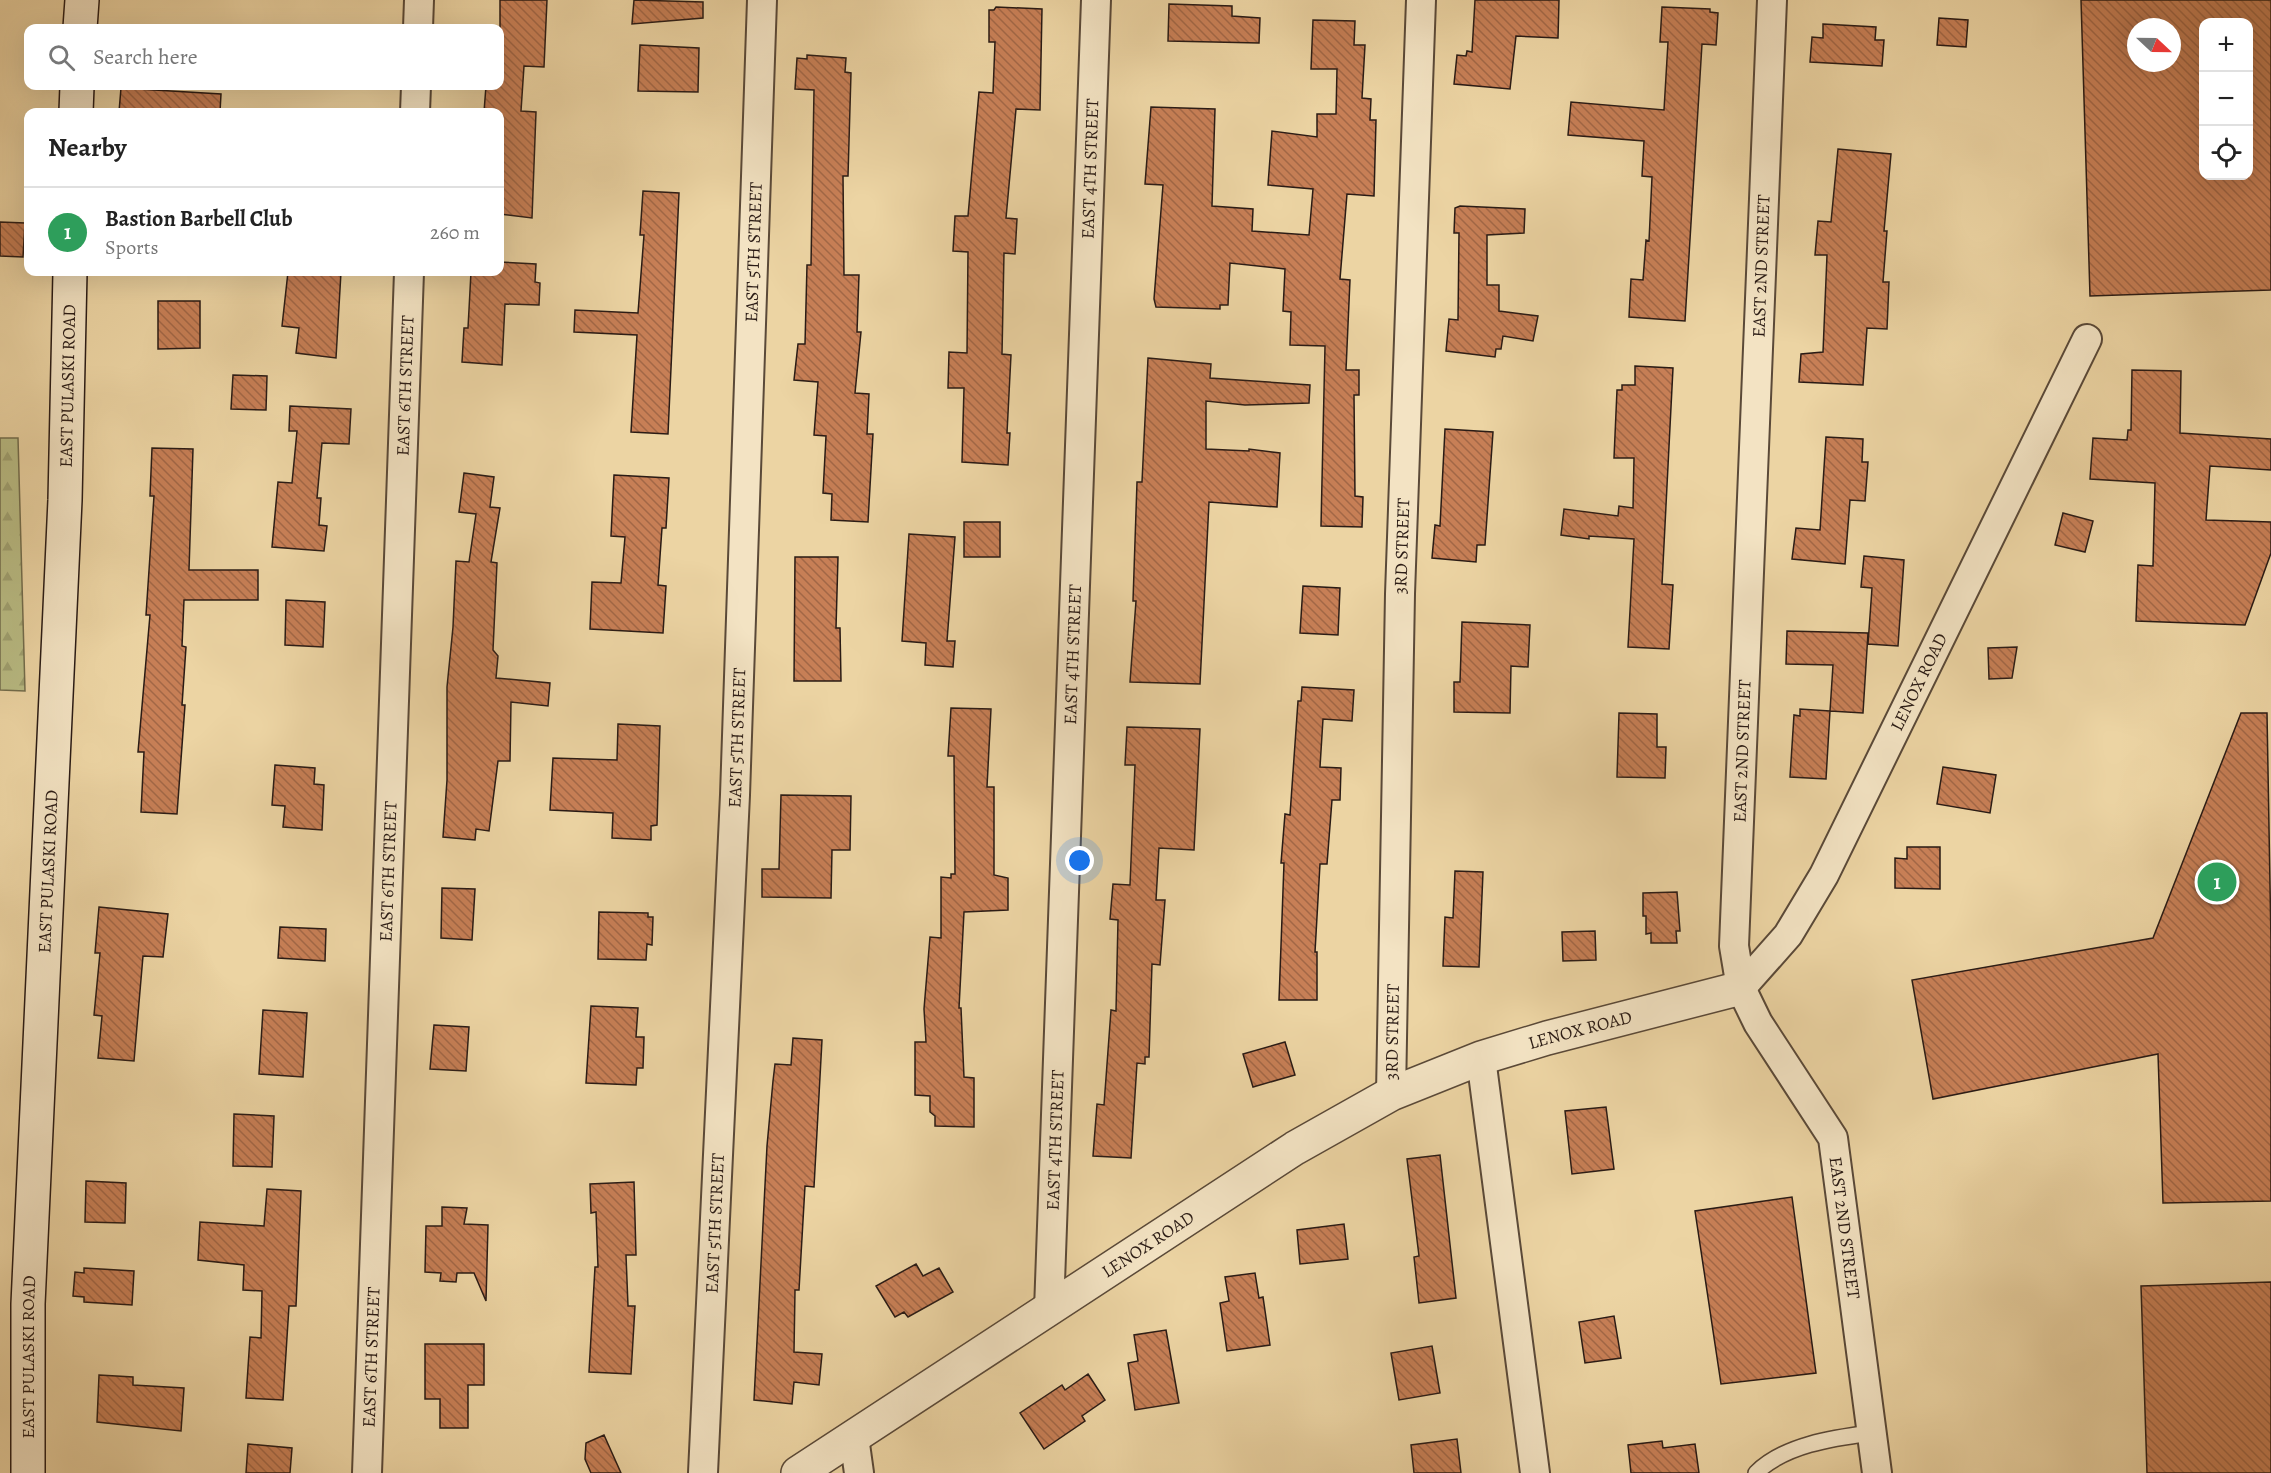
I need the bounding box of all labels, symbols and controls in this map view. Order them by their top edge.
north arrow [2127,18,2181,72]
map controls [2199,18,2253,180]
button: + [2199,18,2253,72]
search box [24,24,504,90]
icon: search [45,41,78,74]
text: Search here [93,42,198,72]
button: − [2199,72,2253,126]
street label: EAST 4TH STREET [1075,98,1104,239]
button: locate [2199,126,2253,180]
text: Nearby [48,130,127,165]
street label: EAST 5TH STREET [739,181,768,323]
street label: EAST 2ND STREET [1747,194,1775,338]
text: Bastion Barbell Club [105,204,292,234]
text: 1 [64,219,71,246]
text: 260 m [430,219,480,246]
text: Sports [105,234,158,261]
street label: EAST PULASKI ROAD [54,304,81,468]
street label: EAST 6TH STREET [391,315,419,456]
street label: 3RD STREET [1388,497,1415,595]
street label: EAST 4TH STREET [1058,583,1087,725]
street label: LENOX ROAD [1885,629,1953,735]
street label: EAST 5TH STREET [722,667,751,808]
street label: EAST 2ND STREET [1728,679,1756,823]
street label: EAST PULASKI ROAD [32,789,64,954]
street label: EAST 6TH STREET [374,800,403,942]
your location [1065,846,1094,875]
pin: 1 [2198,860,2236,904]
street label: 3RD STREET [1379,984,1405,1080]
street label: LENOX ROAD [1525,1005,1634,1055]
street label: EAST 4TH STREET [1041,1069,1070,1211]
street label: EAST 5TH STREET [699,1152,730,1294]
street label: EAST 2ND STREET [1824,1155,1866,1300]
street label: LENOX ROAD [1097,1205,1199,1283]
street label: EAST PULASKI ROAD [16,1275,41,1439]
street label: EAST 6TH STREET [357,1286,386,1428]

